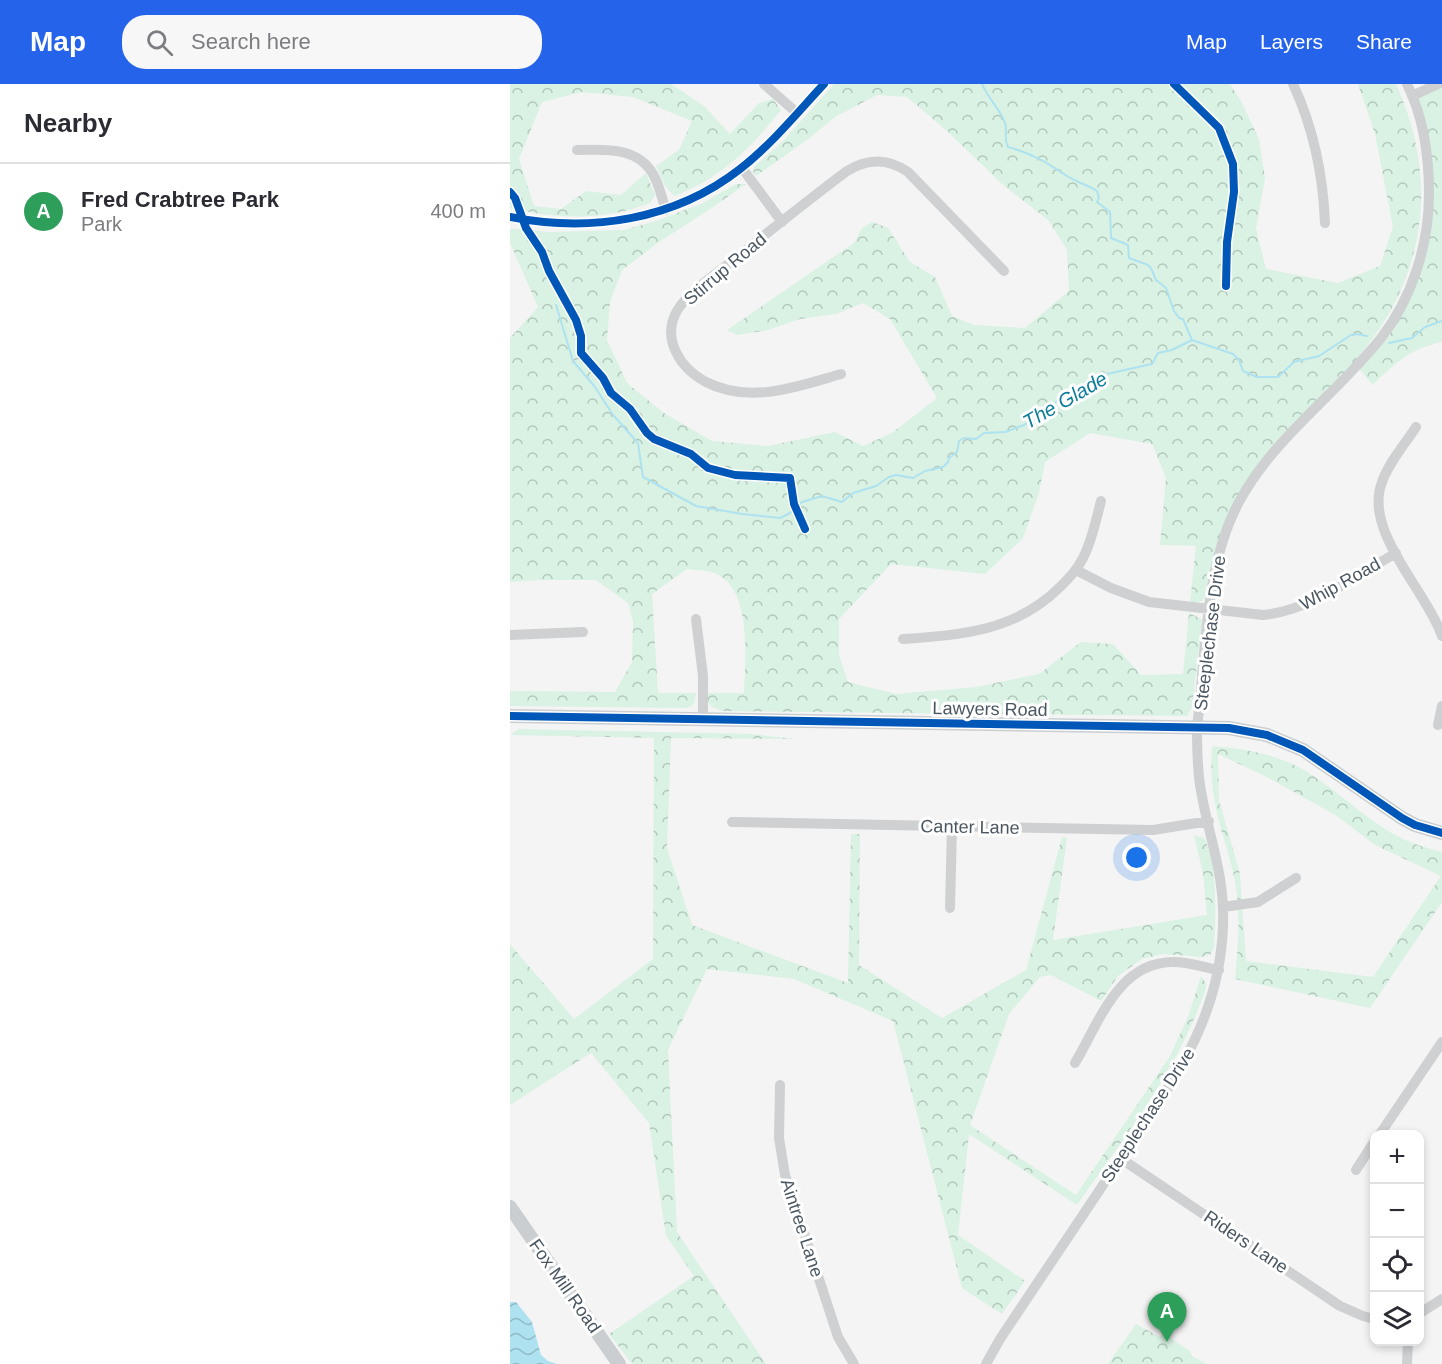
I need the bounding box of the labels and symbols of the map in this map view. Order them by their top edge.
street label: Stirrup Road [680,229,770,309]
water label: The Glade [1019,367,1111,433]
street label: Steeplechase Drive [1191,554,1229,712]
street label: Whip Road [1296,554,1384,614]
street label: Lawyers Road [932,698,1048,720]
street label: Canter Lane [920,816,1020,838]
your location [1122,843,1151,872]
street label: Steeplechase Drive [1097,1044,1199,1186]
street label: Aintree Lane [777,1176,827,1280]
street label: Riders Lane [1200,1207,1292,1277]
street label: Fox Mill Road [525,1235,605,1337]
pin: A [1148,1292,1186,1342]

